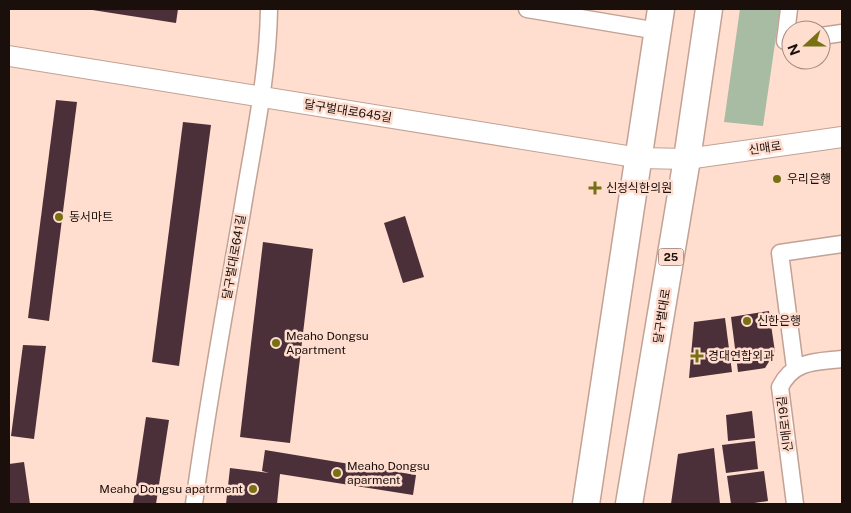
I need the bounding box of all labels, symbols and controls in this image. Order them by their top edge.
north arrow [781,20,831,70]
text: N [784,42,803,58]
street label: 달구벌대로645길 [303,97,393,125]
street label: 신매로 [748,139,782,157]
place label: 우리은행 [787,172,831,186]
marker: 우리은행 [771,173,783,185]
marker: 신정식한의원 [588,181,602,195]
place label: 신정식한의원 [606,181,672,195]
place label: 동서마트 [69,210,113,224]
marker: 동서마트 [53,211,65,223]
street label: 달구벌대로641길 [220,213,248,301]
road number: 25 [658,248,684,266]
street label: 달구벌대로 [651,288,673,344]
place label: 신한은행 [757,314,801,328]
marker: 신한은행 [741,315,753,327]
place label: Meaho Dongsu Apartment [286,329,369,357]
marker: Meaho Dongsu Apartment [270,337,282,349]
marker: 경대연합외과 [690,349,704,363]
place label: 경대연합외과 [708,349,774,363]
street label: 신매로19길 [775,395,795,453]
place label: Meaho Dongsu aparment [347,459,430,487]
marker: Meaho Dongsu aparment [331,467,343,479]
place label: Meaho Dongsu apatrment [99,482,243,496]
marker: Meaho Dongsu apatrment [247,483,259,495]

